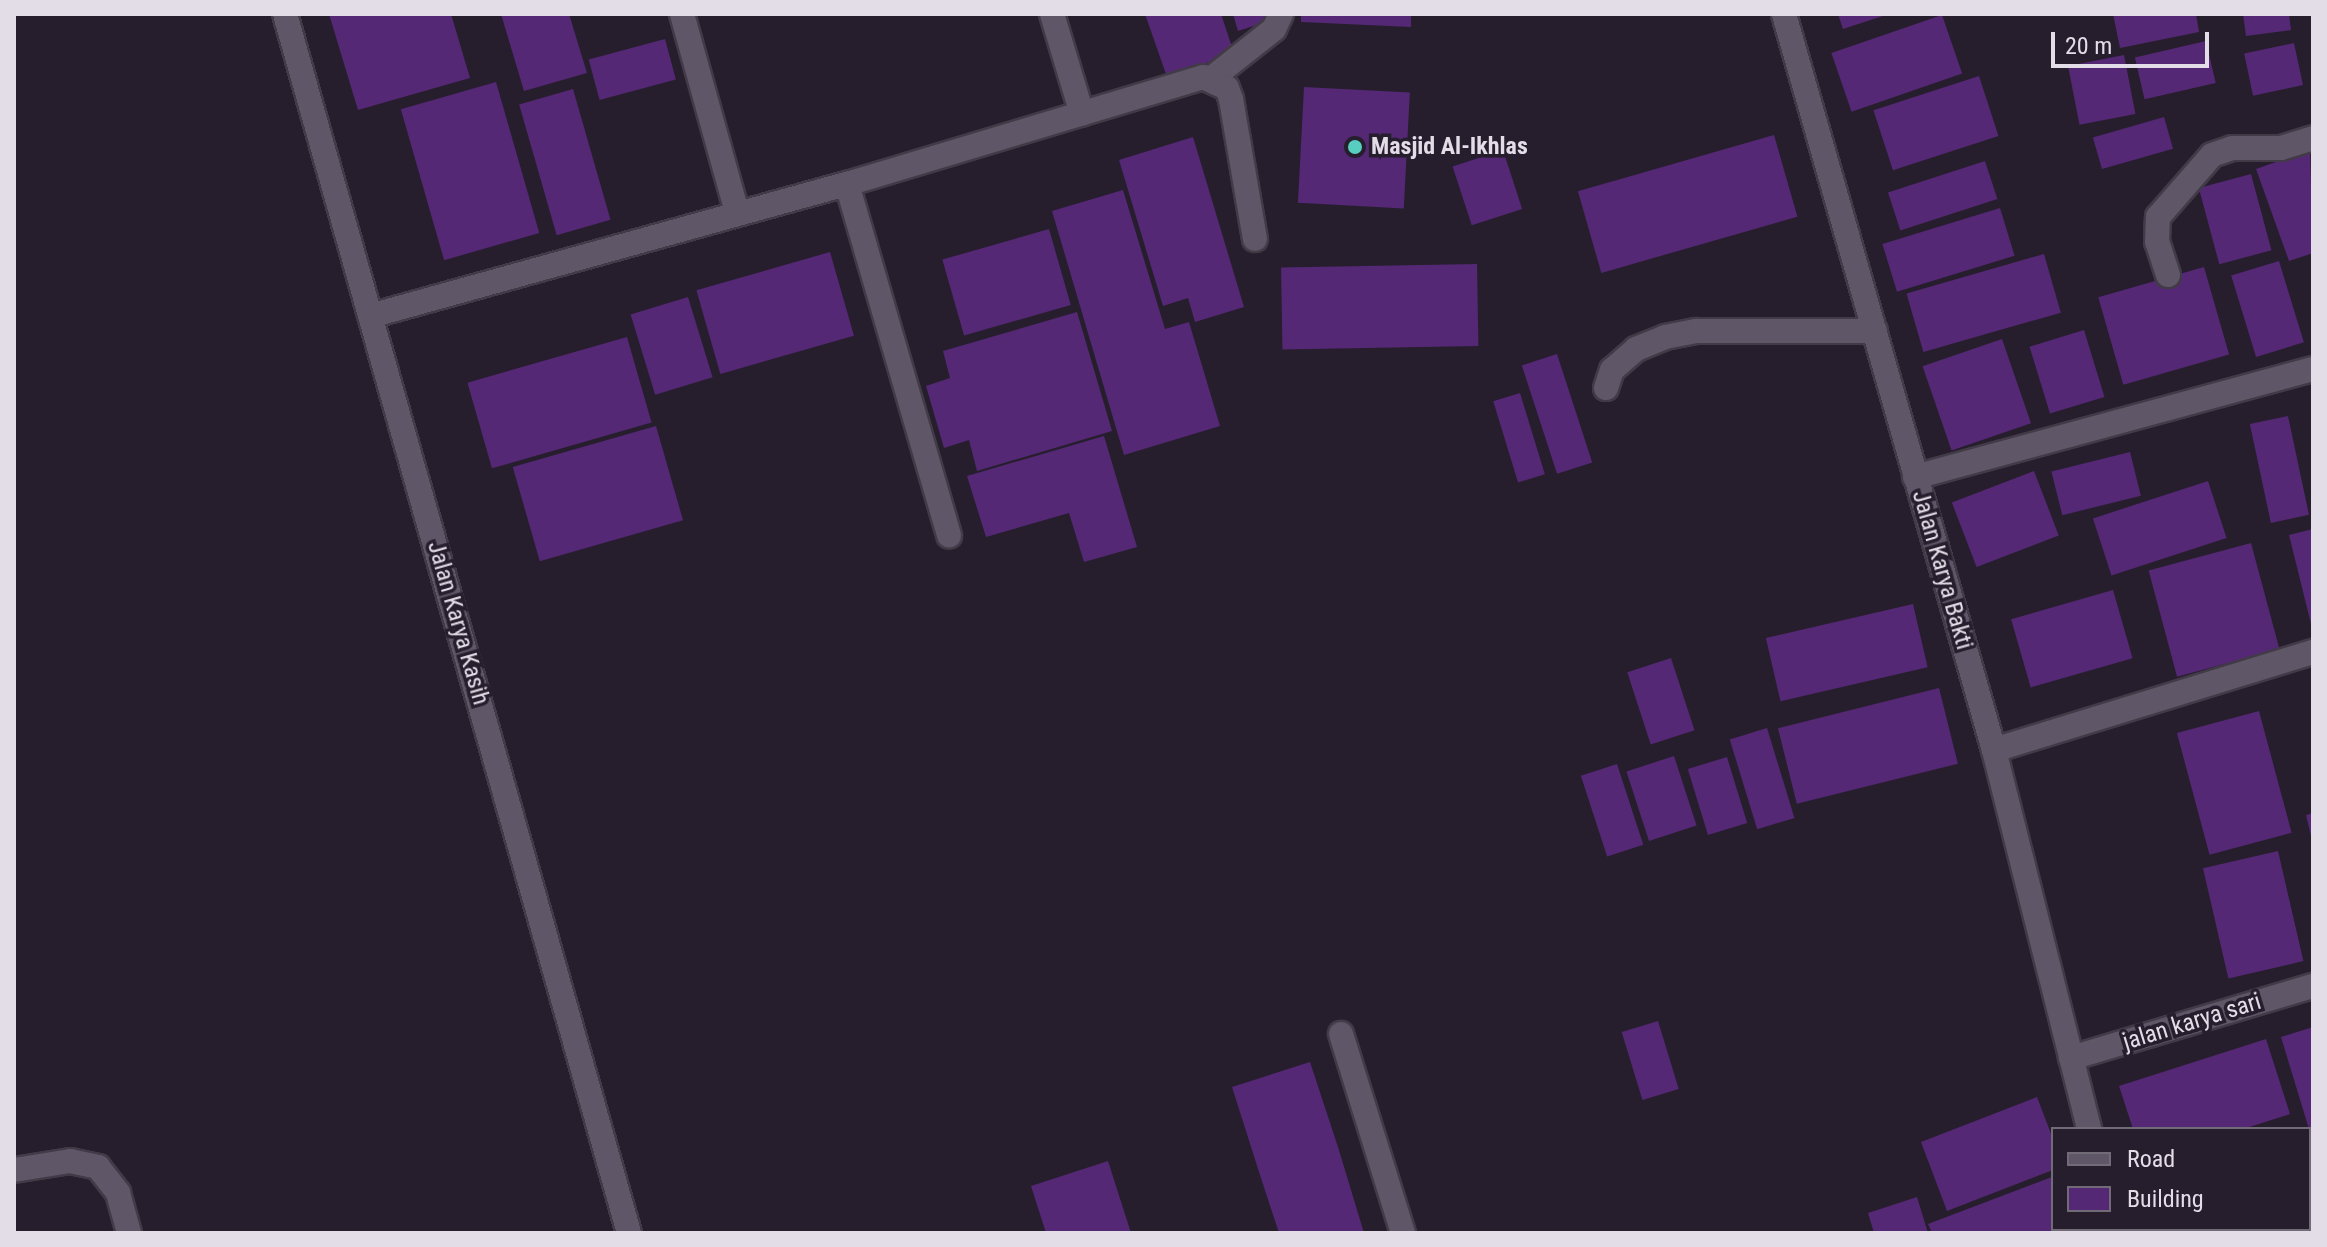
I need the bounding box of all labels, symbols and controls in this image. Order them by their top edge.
scale bar [2055,16,2213,66]
text: 20 m [2065,32,2112,60]
place label: Masjid Al-Ikhlas [1371,133,1528,161]
marker: Masjid Al-Ikhlas [1346,138,1364,156]
street label: Jalan Karya Bakti [1906,487,1978,653]
street label: Jalan Karya Kasih [421,538,495,708]
street label: jalan karya sari [2119,987,2265,1057]
legend [2051,1127,2311,1231]
text: Road [2127,1145,2175,1173]
text: Building [2127,1185,2204,1213]

